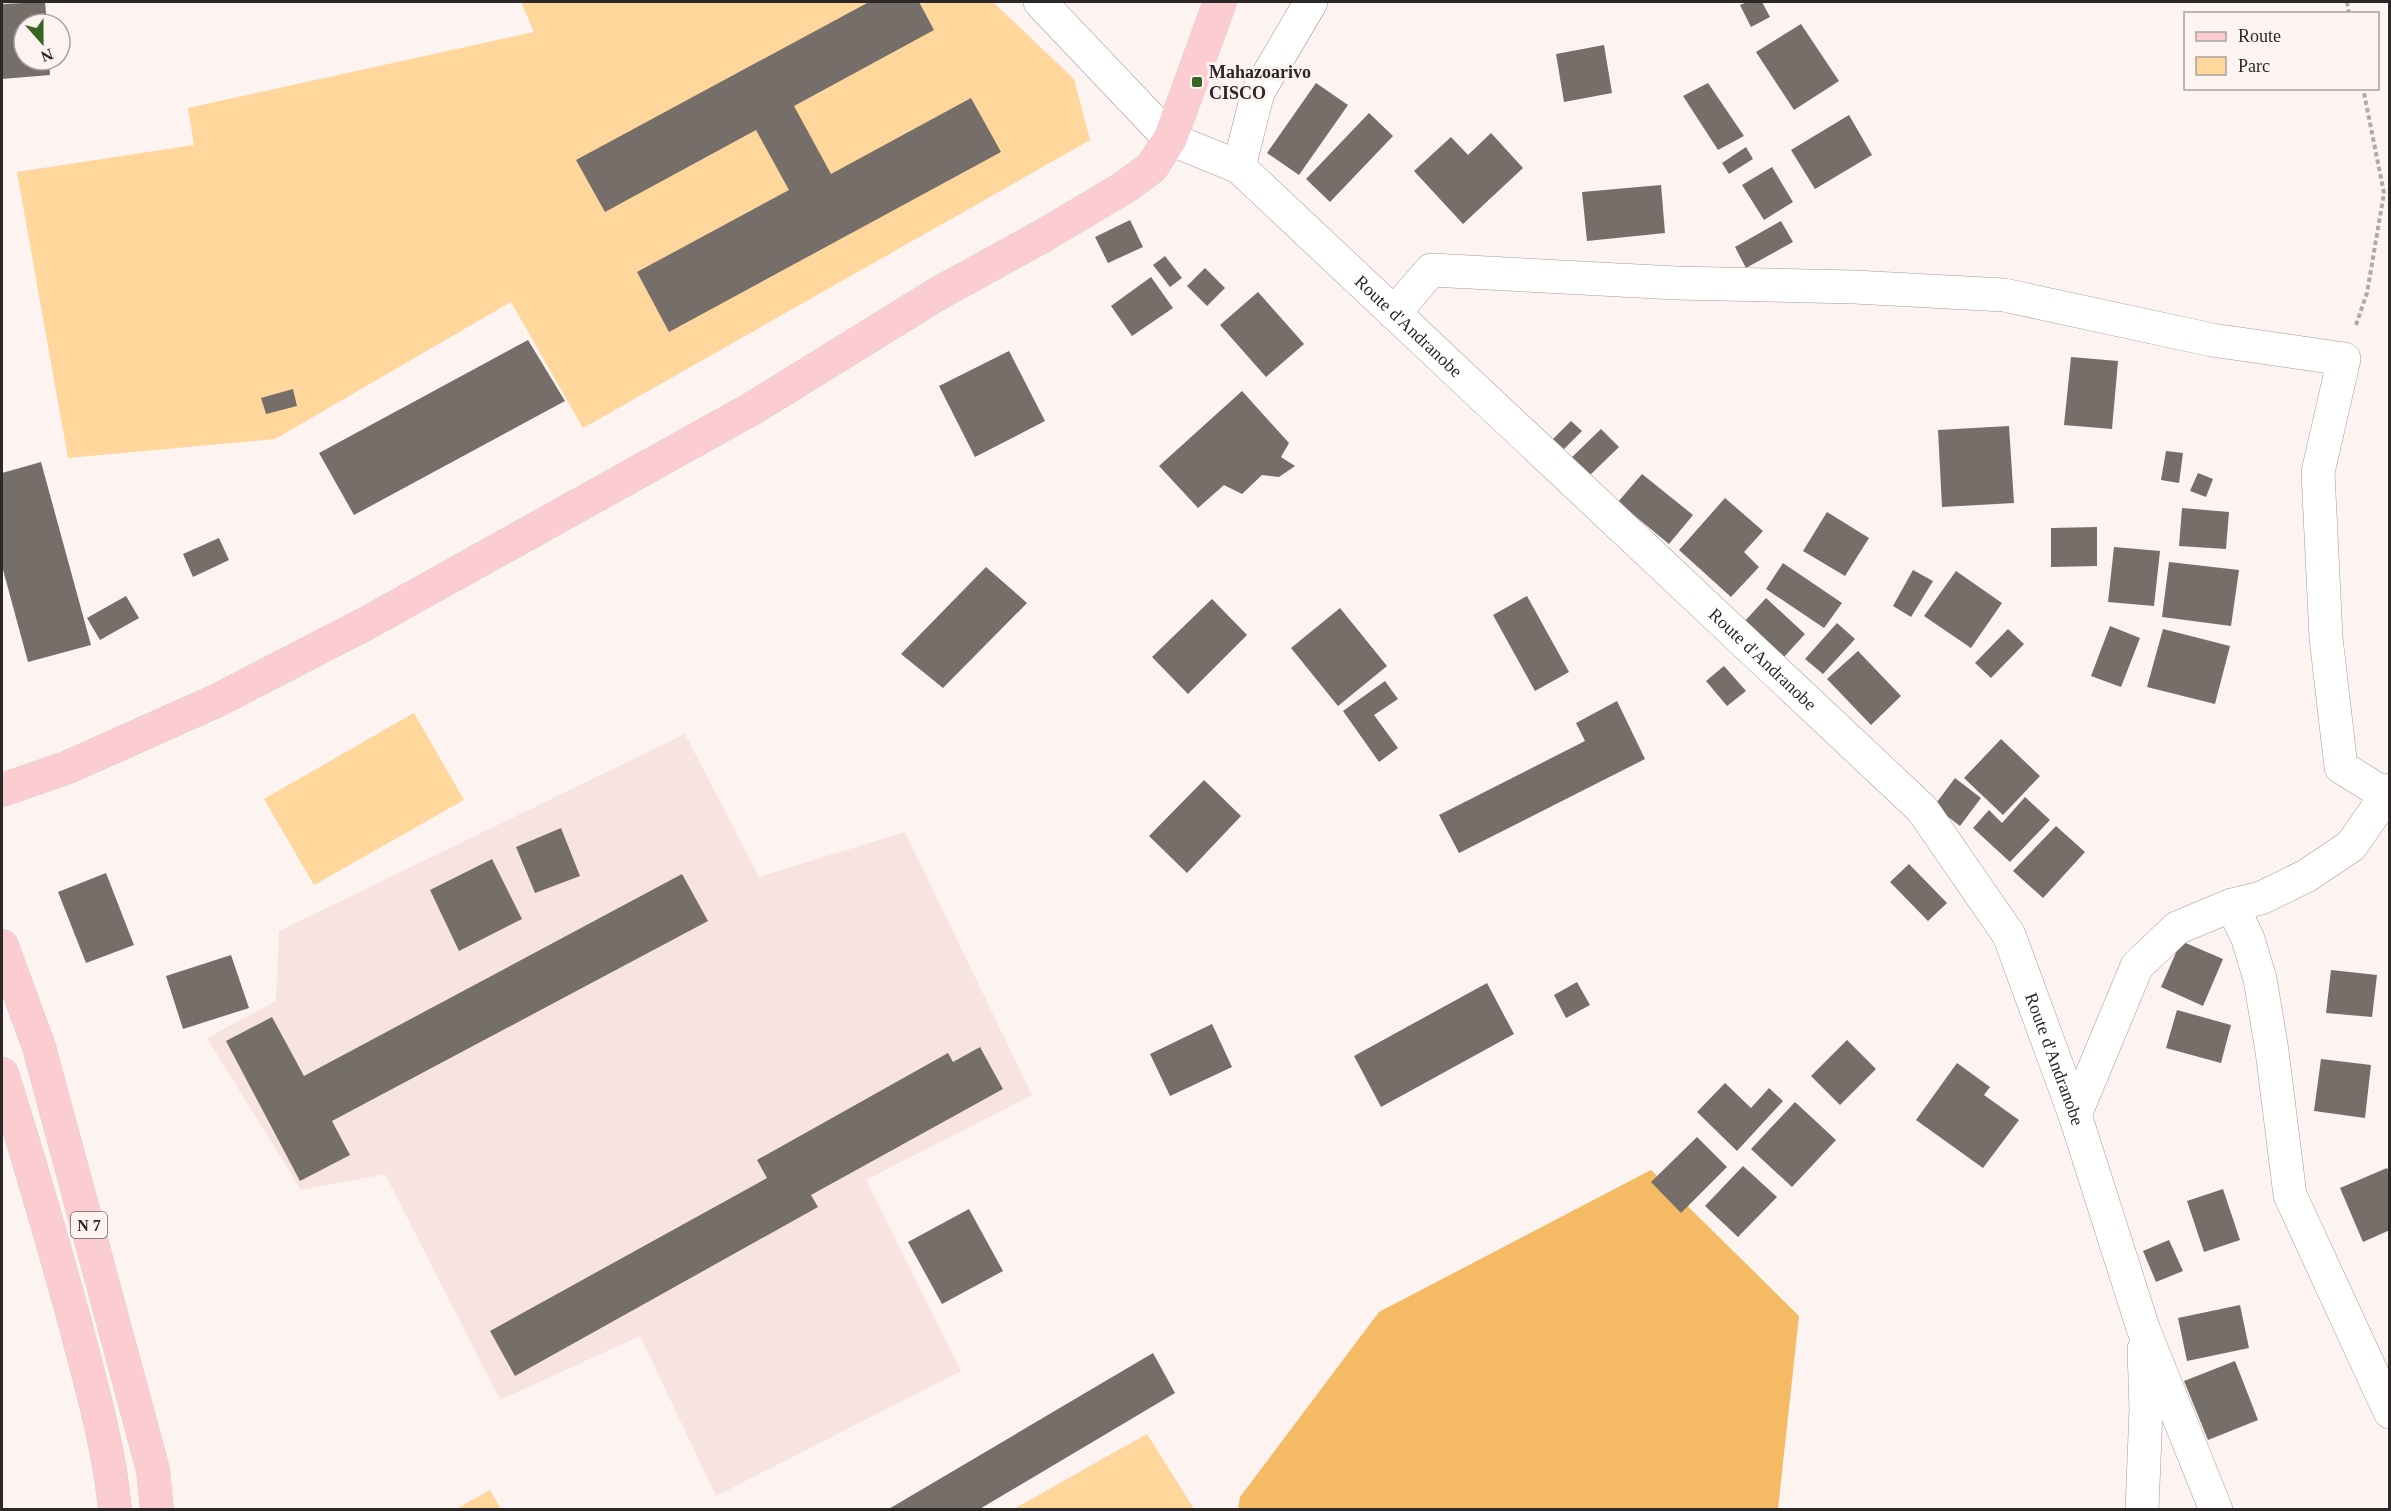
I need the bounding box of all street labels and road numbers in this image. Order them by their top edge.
street label: Route d'Andranobe [1351,271,1466,382]
street label: Route d'Andranobe [1705,604,1820,714]
street label: Route d'Andranobe [2021,990,2088,1128]
road number: N 7 [71,1212,107,1238]

